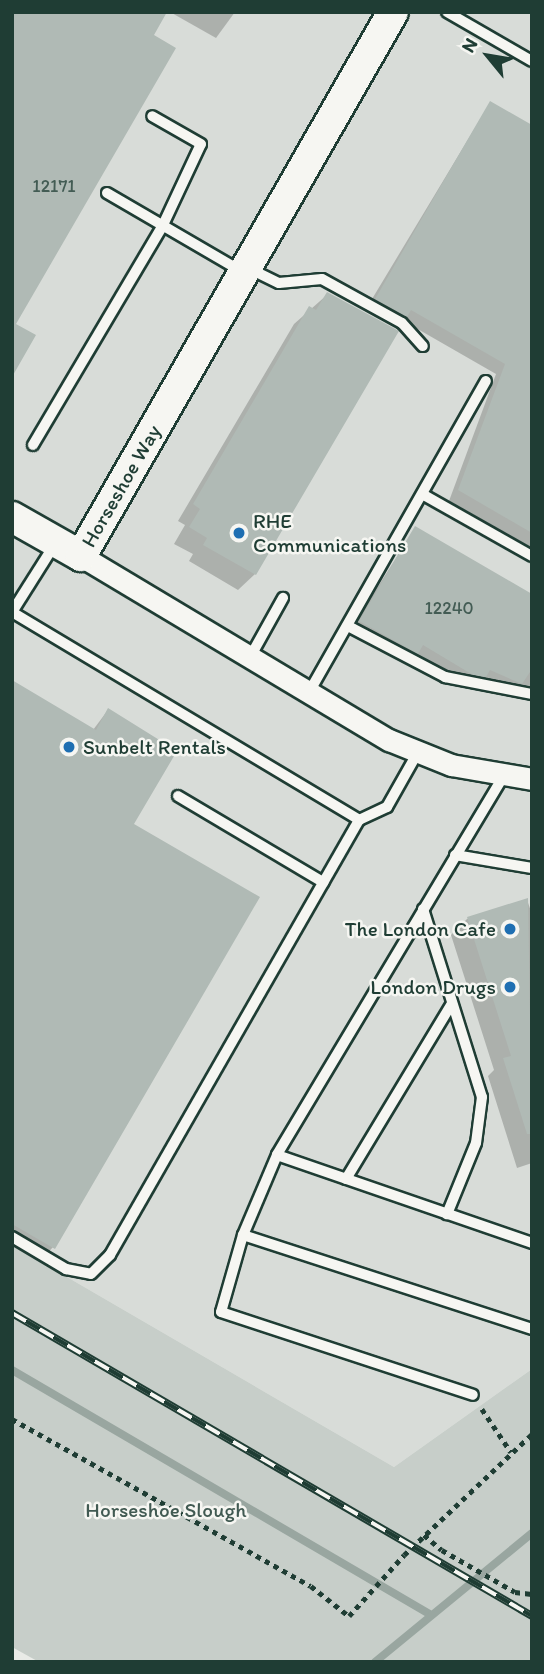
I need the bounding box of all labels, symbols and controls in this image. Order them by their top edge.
north arrow [453,21,523,91]
text: N [456,34,483,57]
house number: 12171 [32,175,76,197]
street label: Horseshoe Way [76,420,166,552]
place label: RHE Communications [253,508,406,558]
marker: RHE Communications [231,525,247,541]
house number: 12240 [424,597,474,619]
place label: Sunbelt Rentals [83,734,226,760]
marker: Sunbelt Rentals [61,739,77,755]
place label: The London Cafe [344,916,496,942]
marker: The London Cafe [502,921,518,937]
place label: London Drugs [370,974,496,1000]
marker: London Drugs [502,979,518,995]
park label: Horseshoe Slough [86,1497,246,1523]

